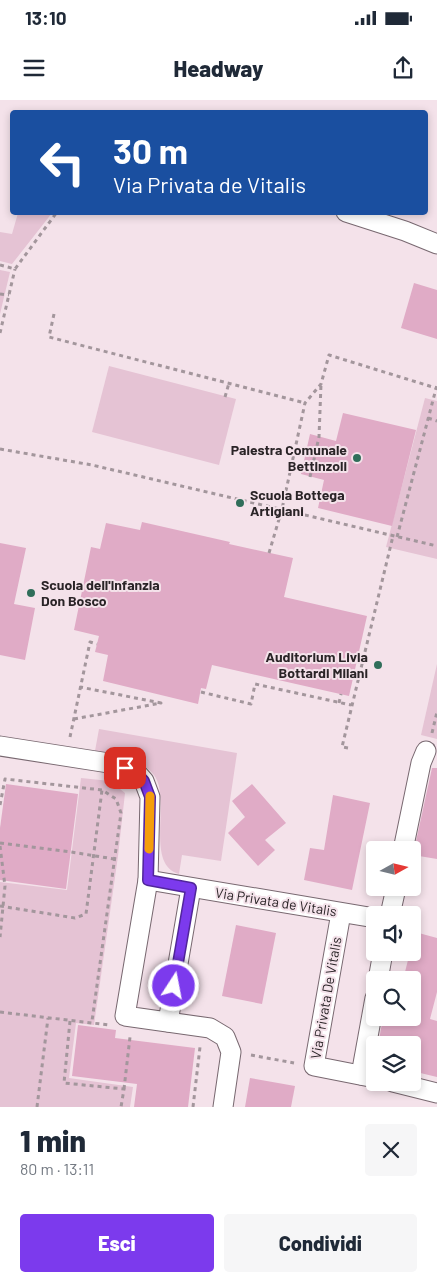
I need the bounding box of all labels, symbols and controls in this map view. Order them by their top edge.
text: 13:10 [25,6,66,29]
icon: menu [20,54,48,82]
icon: share [389,54,417,82]
text: Headway [174,55,263,81]
text: 30 m [113,129,188,171]
icon: left [30,130,95,195]
text: Via Privata de Vitalis [113,171,306,197]
place label: Palestra Comunale Bettinzoli [231,441,347,474]
marker: Palestra Comunale Bettinzoli [351,452,363,464]
place label: Scuola Bottega Artigiani [250,486,345,519]
marker: Scuola Bottega Artigiani [234,497,246,509]
place label: Scuola dell'infanzia Don Bosco [41,576,160,609]
marker: Scuola dell'infanzia Don Bosco [25,587,37,599]
place label: Auditorium Livia Bottardi Milani [266,648,368,681]
marker: Auditorium Livia Bottardi Milani [372,659,384,671]
pin [104,747,146,789]
icon: arrive [111,754,139,782]
north arrow [366,841,421,896]
map controls [366,841,421,1091]
street label: Via Privata de Vitalis [214,883,338,920]
button: sound [366,906,421,961]
street label: Via Privata De Vitalis [306,935,345,1060]
position arrow [147,959,199,1011]
button: search [366,971,421,1026]
button: layers [366,1036,421,1091]
text: 1 min [20,1122,86,1158]
button: close [365,1124,417,1176]
text: 80 m · 13:11 [20,1159,94,1178]
button: Esci [20,1214,214,1272]
button: Condividi [224,1214,417,1272]

